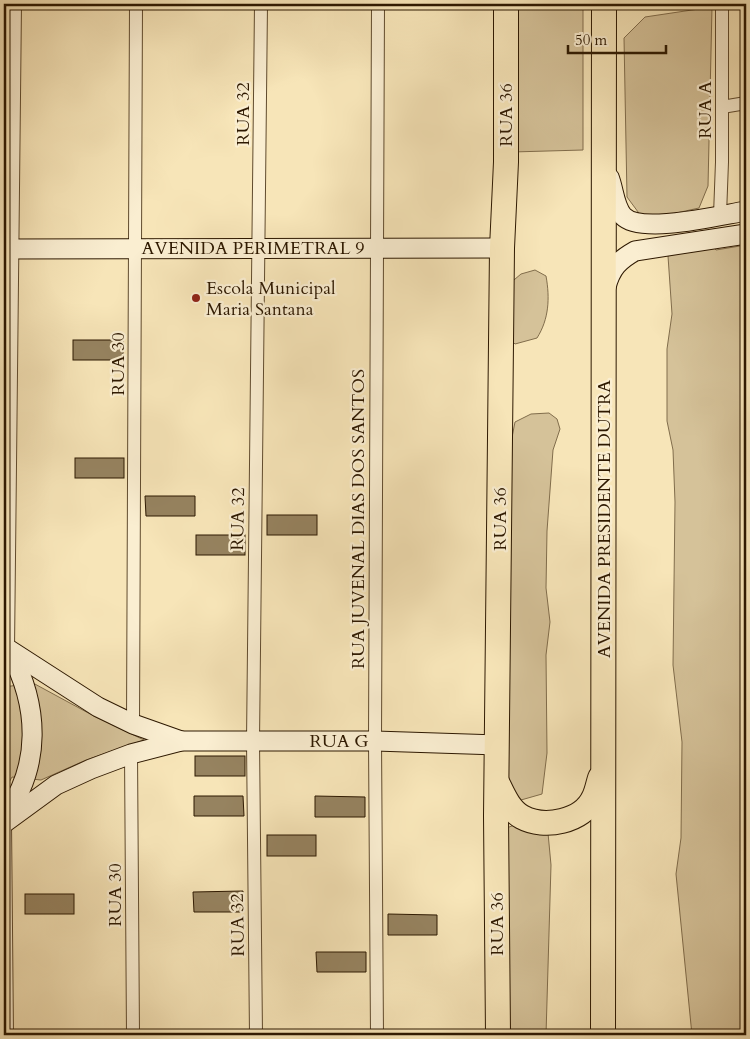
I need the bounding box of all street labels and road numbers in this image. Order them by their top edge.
street label: RUA A [693,81,718,139]
street label: RUA 32 [231,82,256,146]
street label: RUA 36 [494,83,519,147]
street label: AVENIDA PERIMETRAL 9 [142,236,364,261]
street label: RUA 30 [106,332,131,396]
street label: RUA JUVENAL DIAS DOS SANTOS [346,369,371,669]
street label: AVENIDA PRESIDENTE DUTRA [592,380,617,658]
street label: RUA 32 [225,487,251,551]
street label: RUA 36 [488,487,513,551]
street label: RUA G [309,729,369,754]
street label: RUA 30 [103,863,128,927]
street label: RUA 36 [485,892,510,956]
street label: RUA 32 [225,893,251,957]

